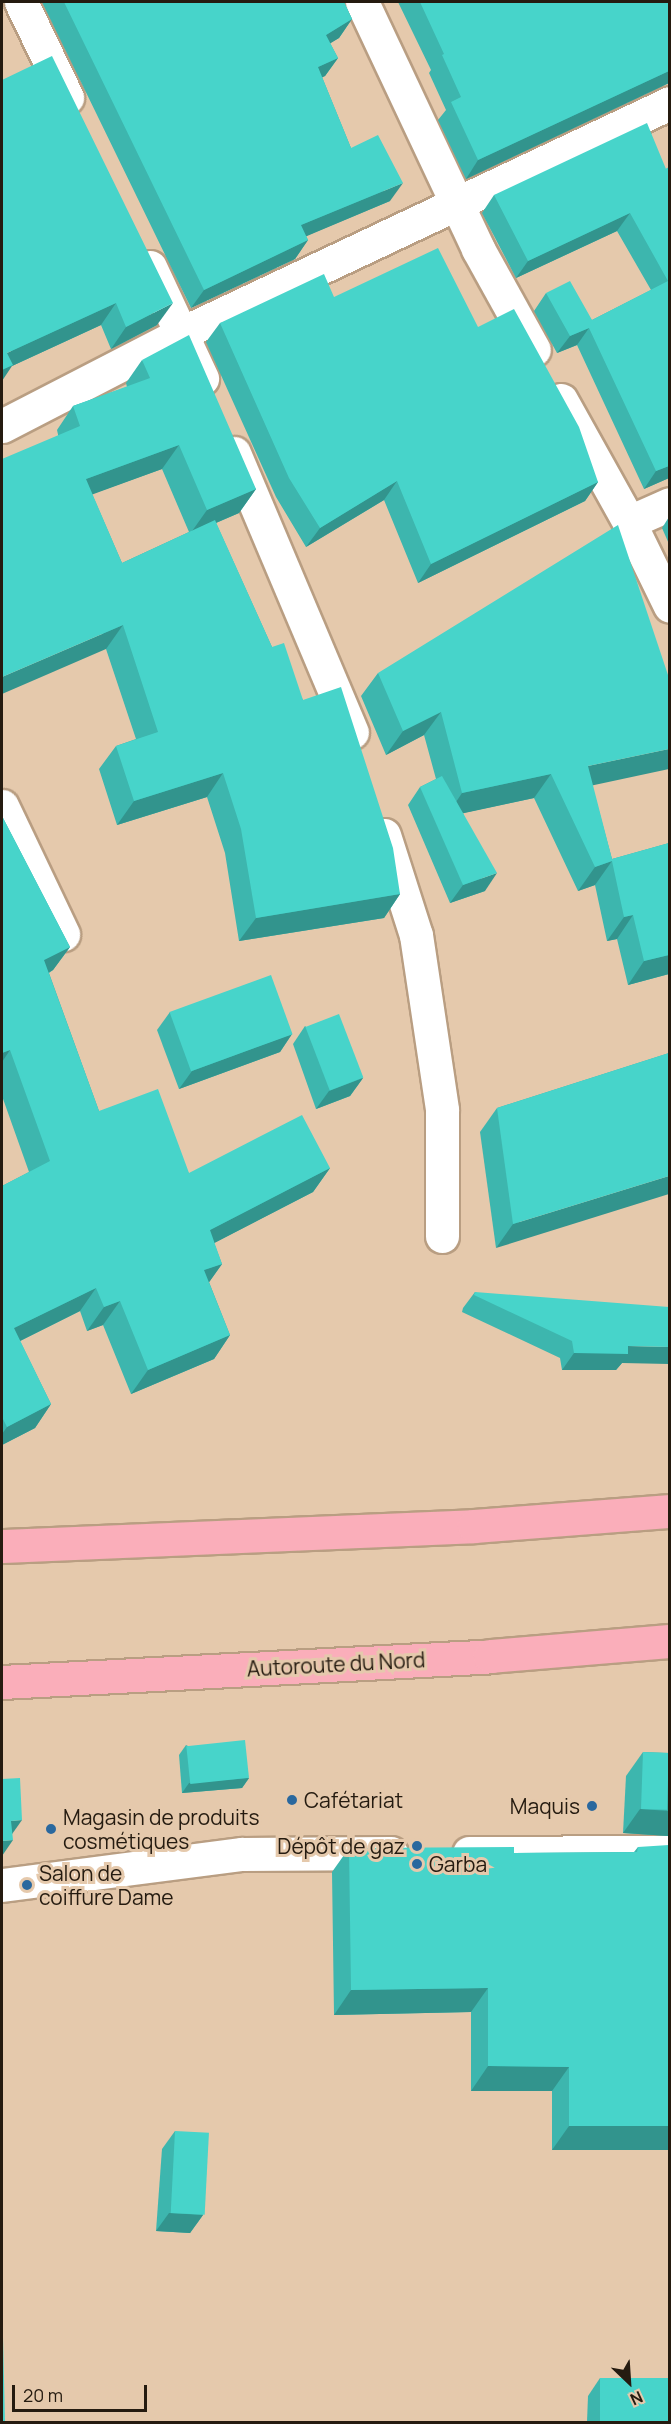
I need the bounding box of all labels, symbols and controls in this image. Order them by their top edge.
street label: Autoroute du Nord [246,1647,426,1681]
place label: Cafétariat [304,1787,403,1813]
marker: Cafétariat [285,1793,299,1807]
place label: Maquis [510,1793,580,1819]
marker: Maquis [585,1799,599,1813]
place label: Magasin de produits cosmétiques [63,1804,259,1854]
marker: Magasin de produits cosmétiques [44,1822,58,1836]
place label: Dépôt de gaz [277,1833,405,1859]
marker: Dépôt de gaz [410,1839,424,1853]
place label: Garba [429,1851,487,1877]
marker: Garba [410,1857,424,1871]
place label: Salon de coiffure Dame [39,1860,174,1910]
marker: Salon de coiffure Dame [20,1878,34,1892]
north arrow [599,2352,659,2412]
scale bar [15,2373,150,2411]
text: 20 m [23,2383,63,2407]
text: N [627,2386,646,2411]

